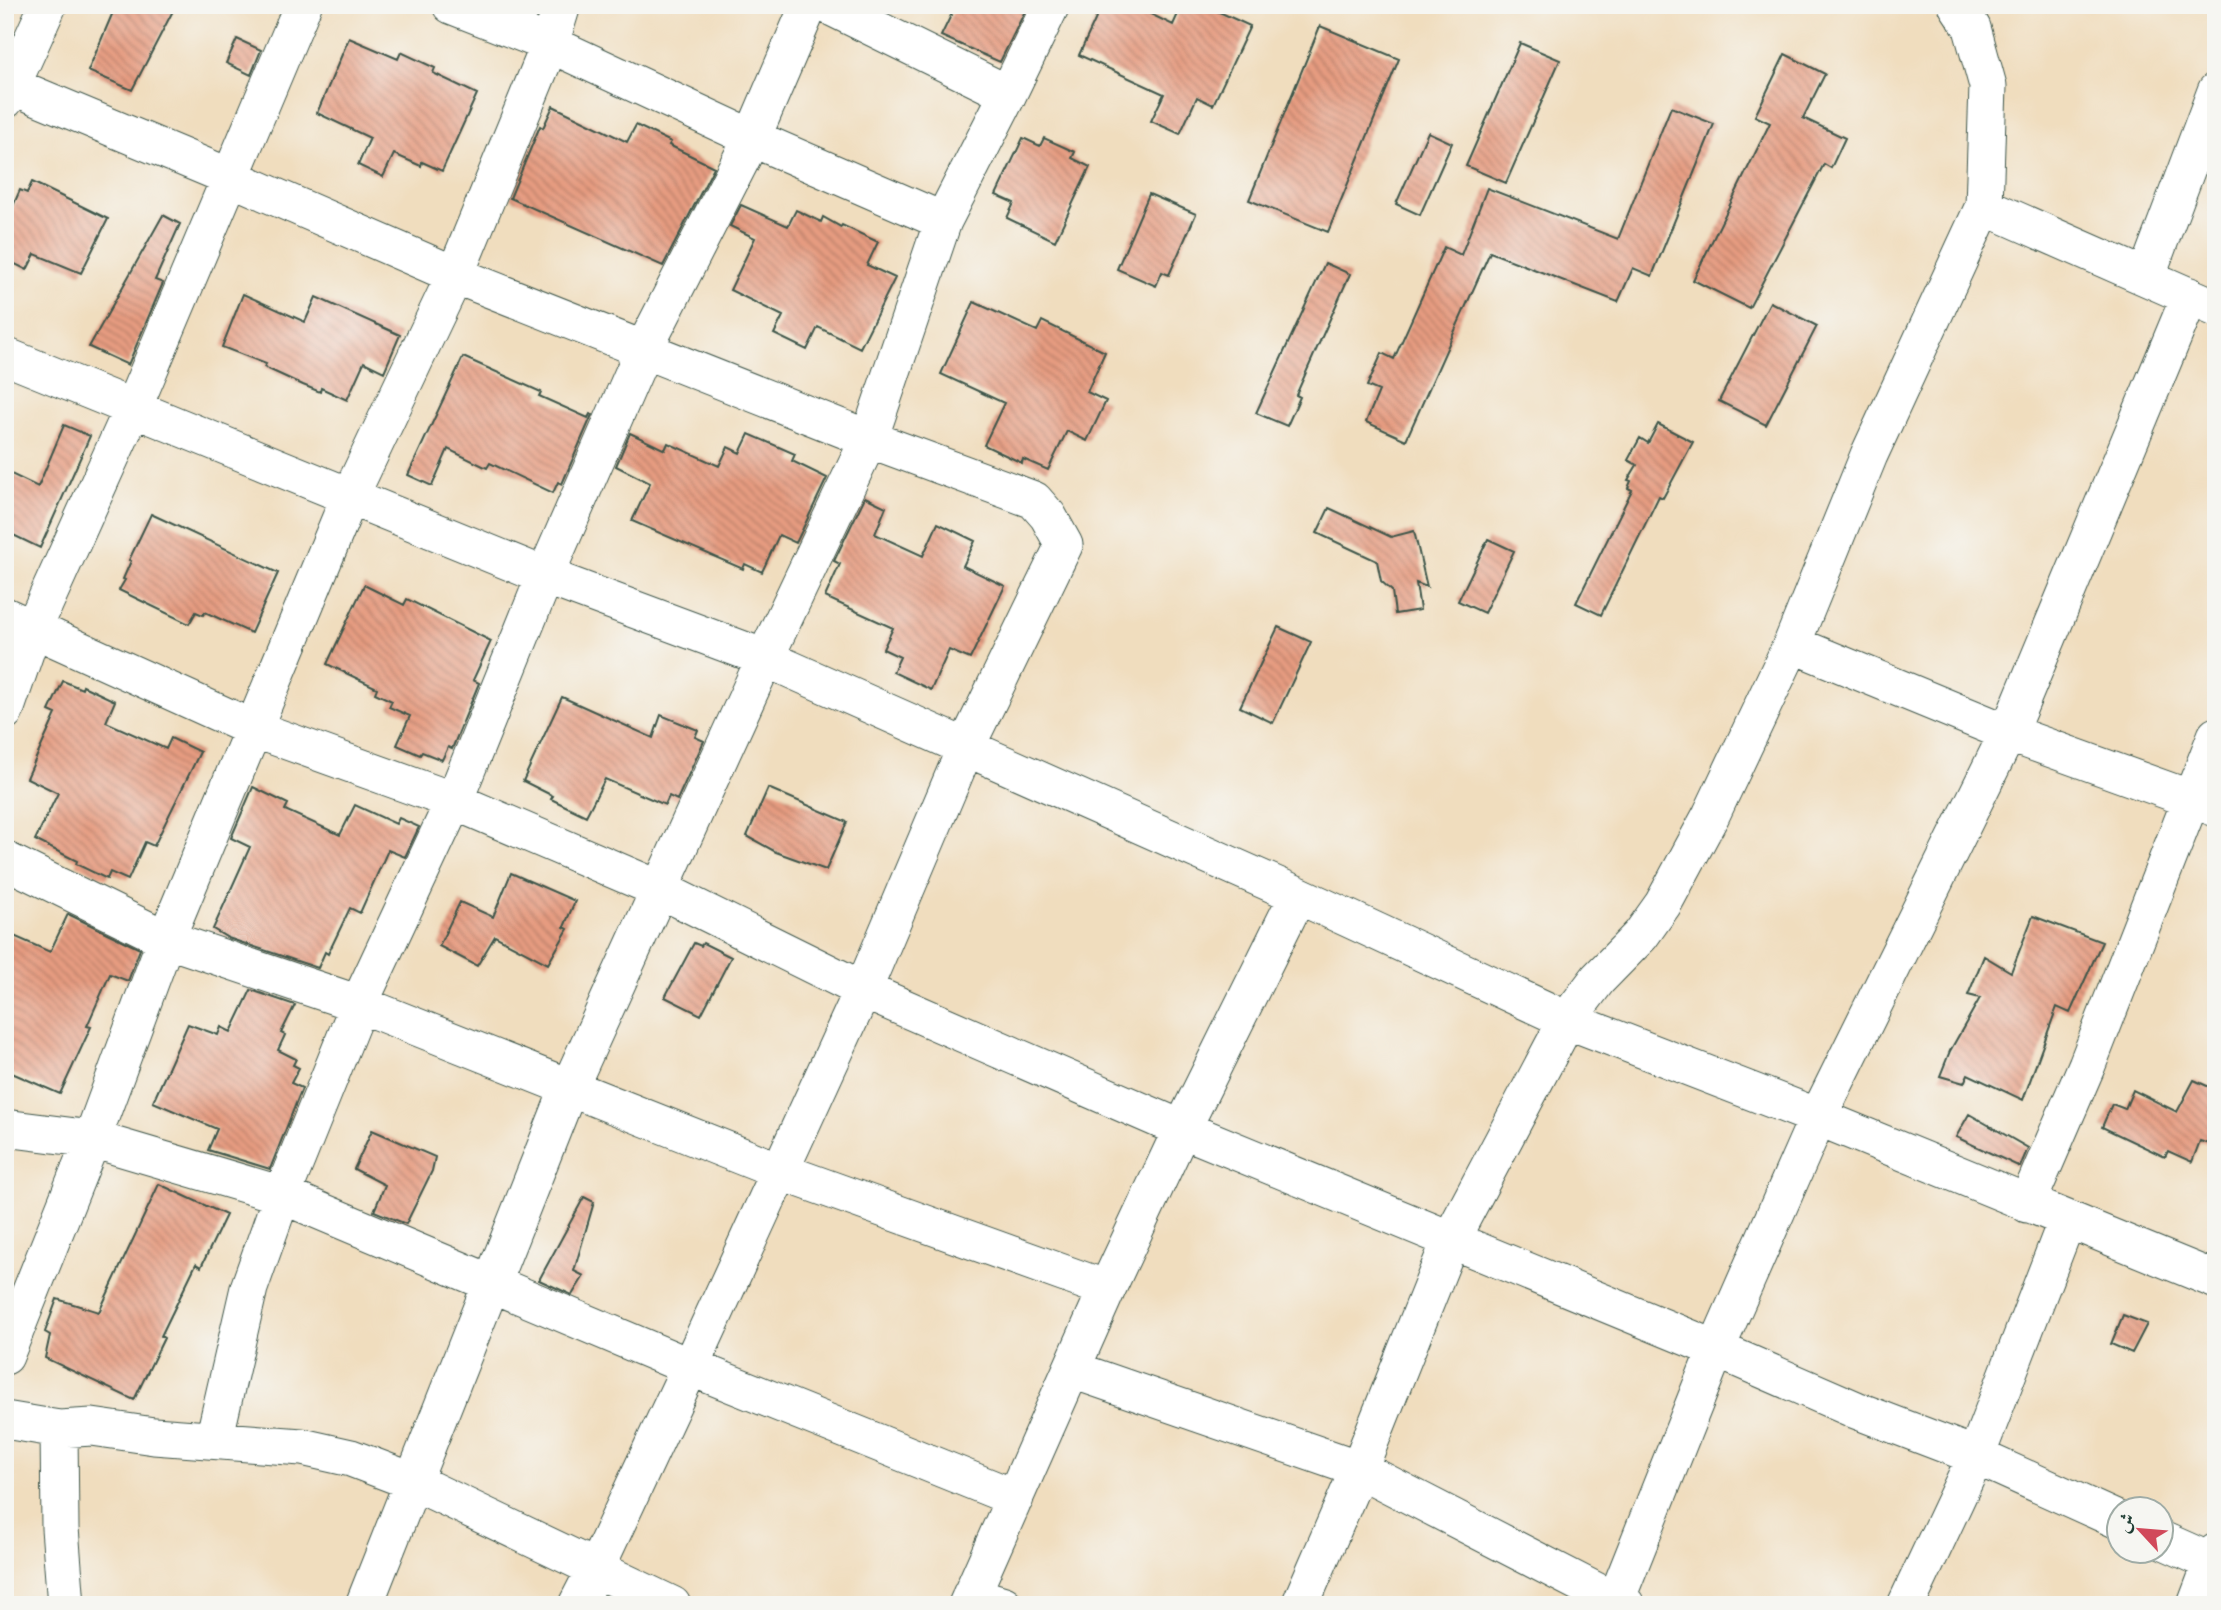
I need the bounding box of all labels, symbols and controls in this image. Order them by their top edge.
north arrow [2106,1494,2176,1564]
text: ش [2111,1509,2141,1537]

